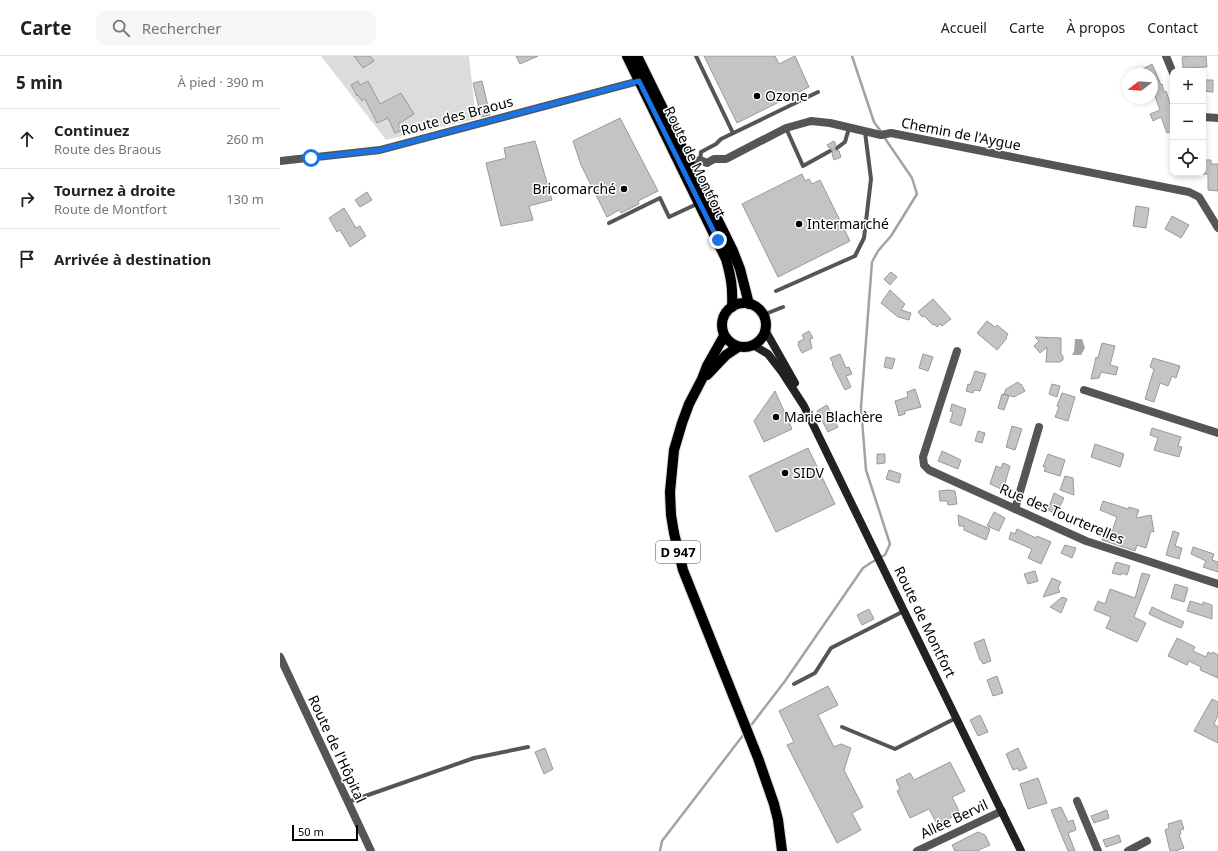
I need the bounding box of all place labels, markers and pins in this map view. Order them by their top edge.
place label: Ozone [765,86,808,105]
marker: Ozone [752,91,762,101]
place label: Bricomarché [533,179,616,198]
marker: Bricomarché [619,184,629,194]
place label: Intermarché [807,214,889,233]
marker: Intermarché [794,219,804,229]
place label: Marie Blachère [784,407,883,426]
marker: Marie Blachère [771,412,781,422]
place label: SIDV [793,463,825,482]
marker: SIDV [780,468,790,478]

